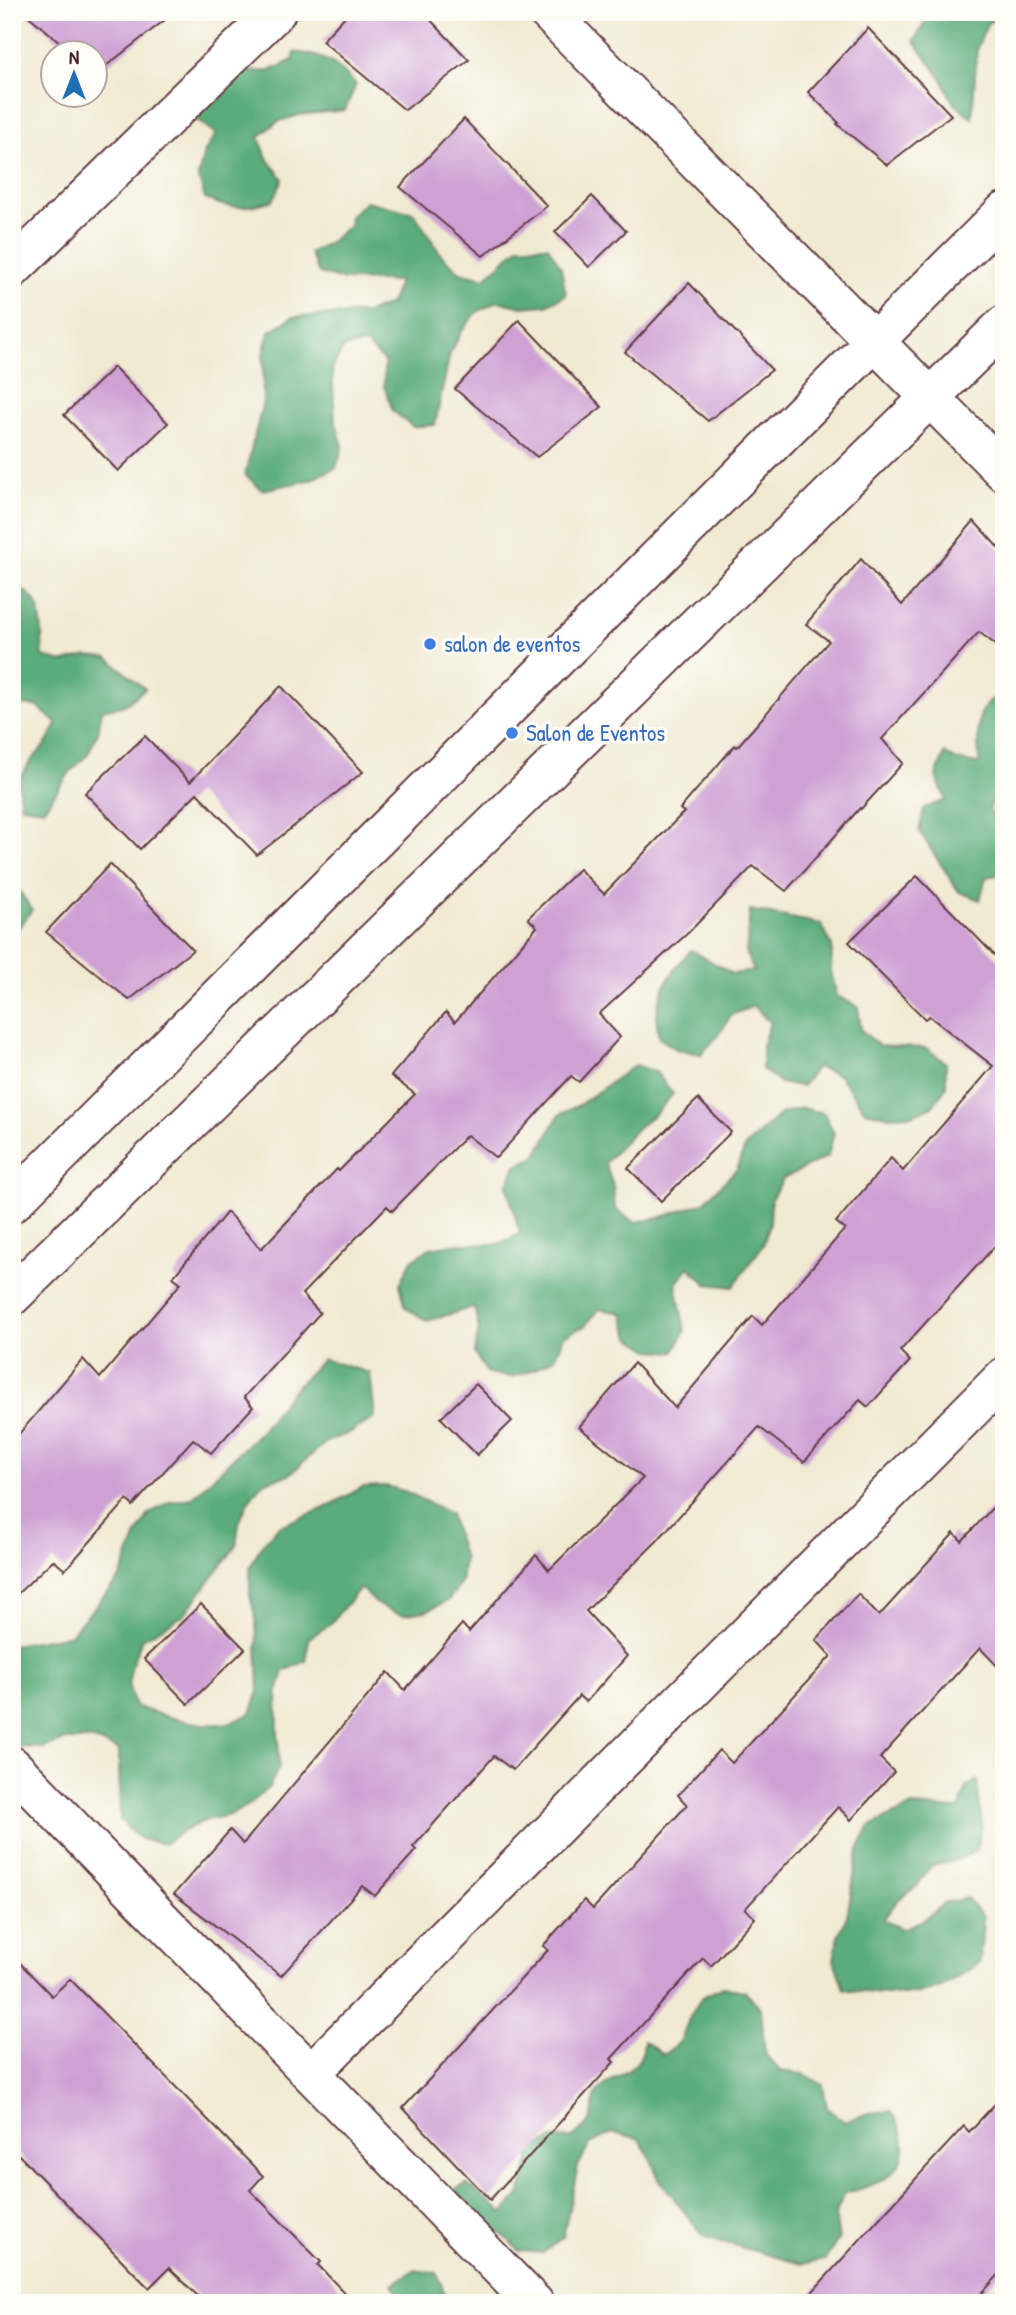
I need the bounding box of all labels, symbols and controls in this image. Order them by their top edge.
north arrow [38,38,108,108]
text: N [69,44,79,70]
place label: salon de eventos [444,628,580,659]
marker: salon de eventos [422,636,438,652]
place label: Salon de Eventos [526,717,665,748]
marker: Salon de Eventos [504,725,520,741]

